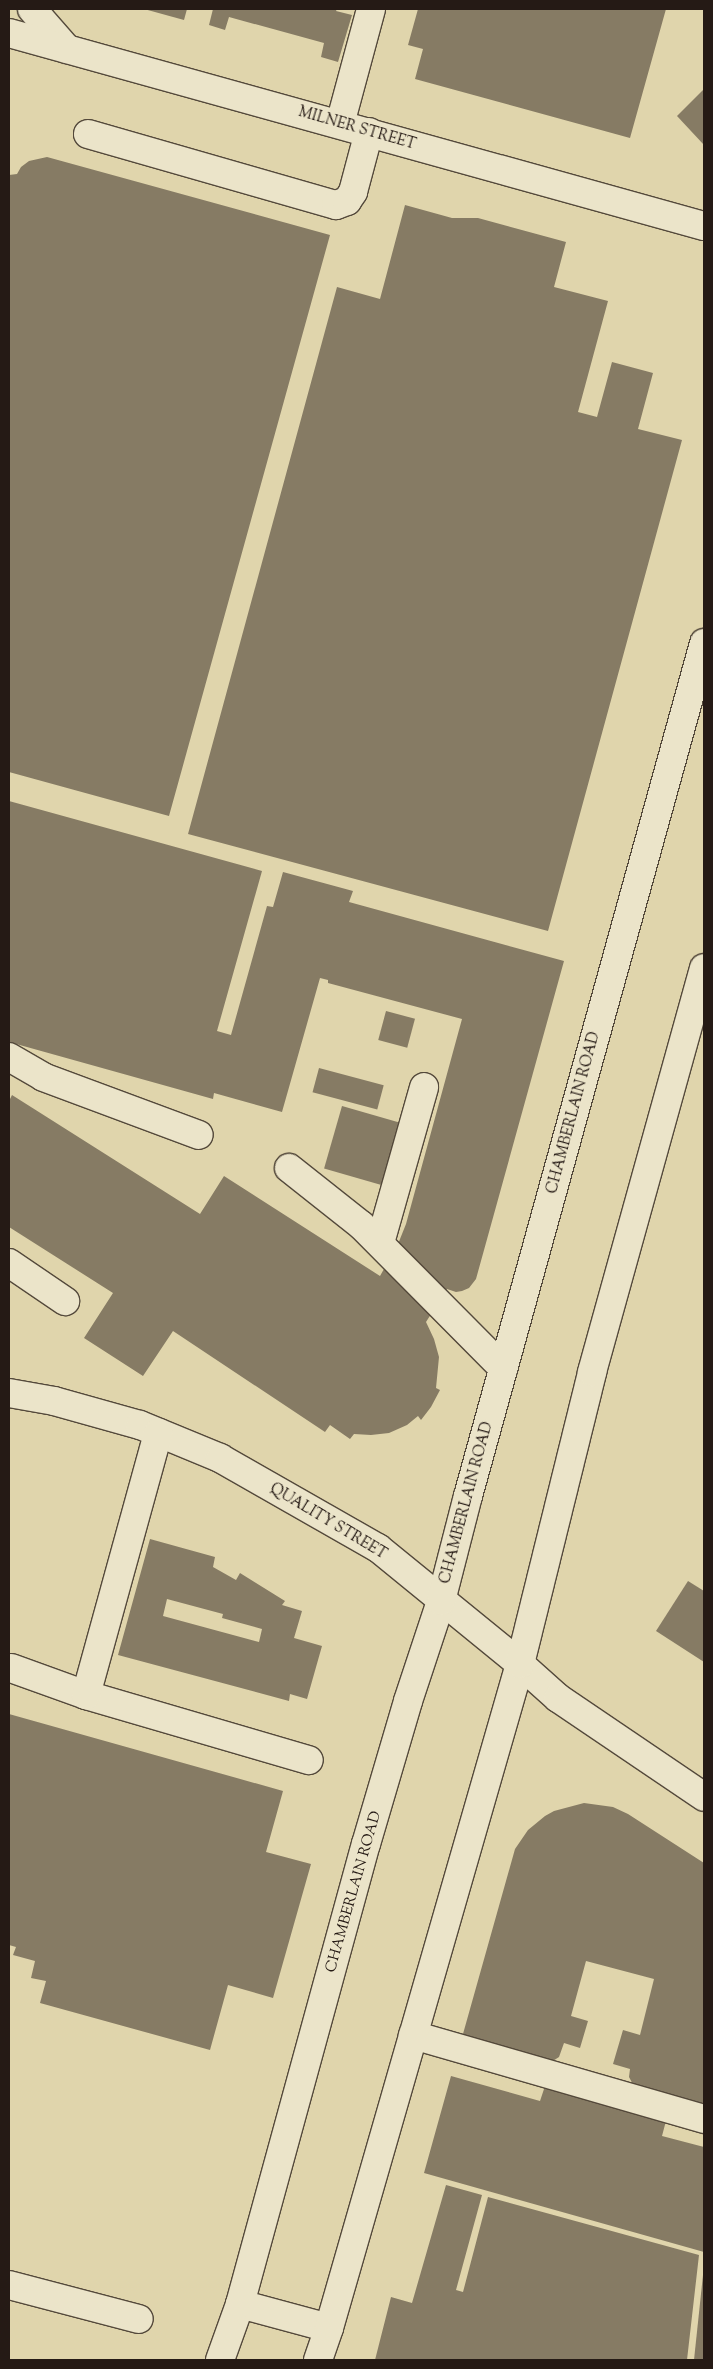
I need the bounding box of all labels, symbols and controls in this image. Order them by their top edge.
street label: MILNER STREET [296,104,418,154]
street label: CHAMBERLAIN ROAD [544,1030,604,1196]
street label: CHAMBERLAIN ROAD [437,1420,497,1586]
street label: QUALITY STREET [266,1480,390,1564]
street label: CHAMBERLAIN ROAD [322,1809,386,1975]

